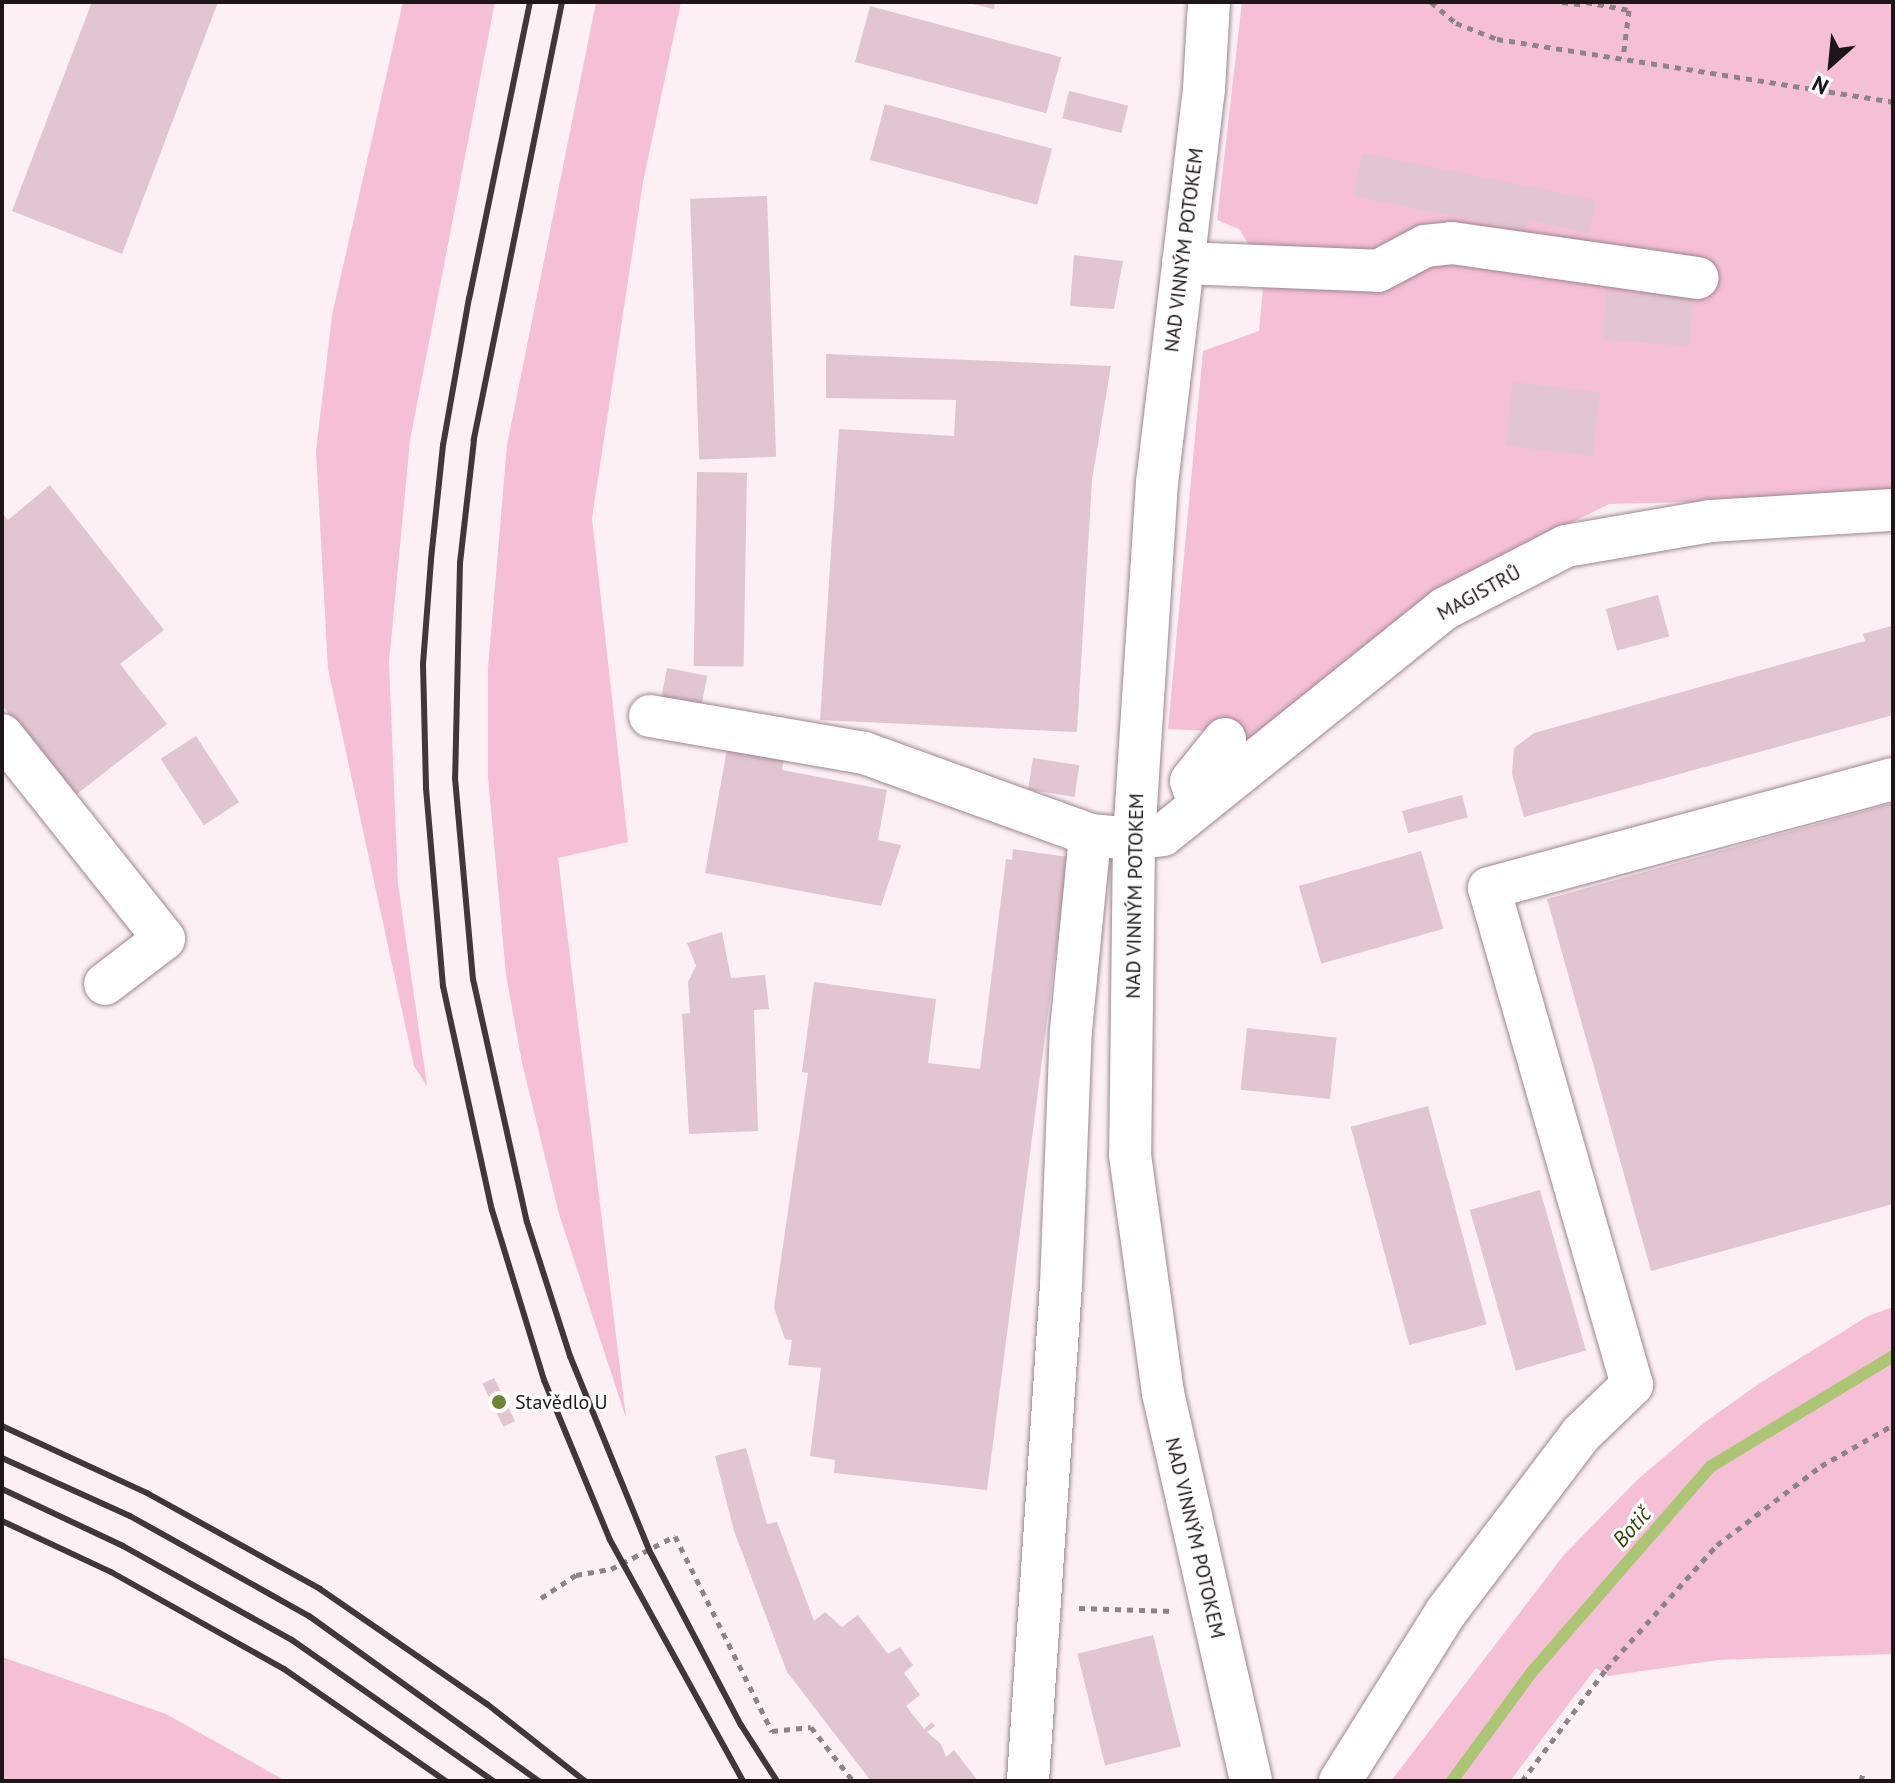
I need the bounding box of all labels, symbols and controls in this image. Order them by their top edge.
north arrow [1791,24,1871,104]
text: N [1807,70,1833,101]
street label: NAD VINNÝM POTOKEM [1160,146,1208,354]
street label: MAGISTRŮ [1433,560,1525,626]
street label: NAD VINNÝM POTOKEM [1121,793,1149,999]
place label: Stavědlo U [515,1390,608,1414]
marker: Stavědlo U [490,1393,508,1411]
street label: NAD VINNÝM POTOKEM [1160,1435,1230,1641]
water label: Botič [1607,1501,1657,1553]

